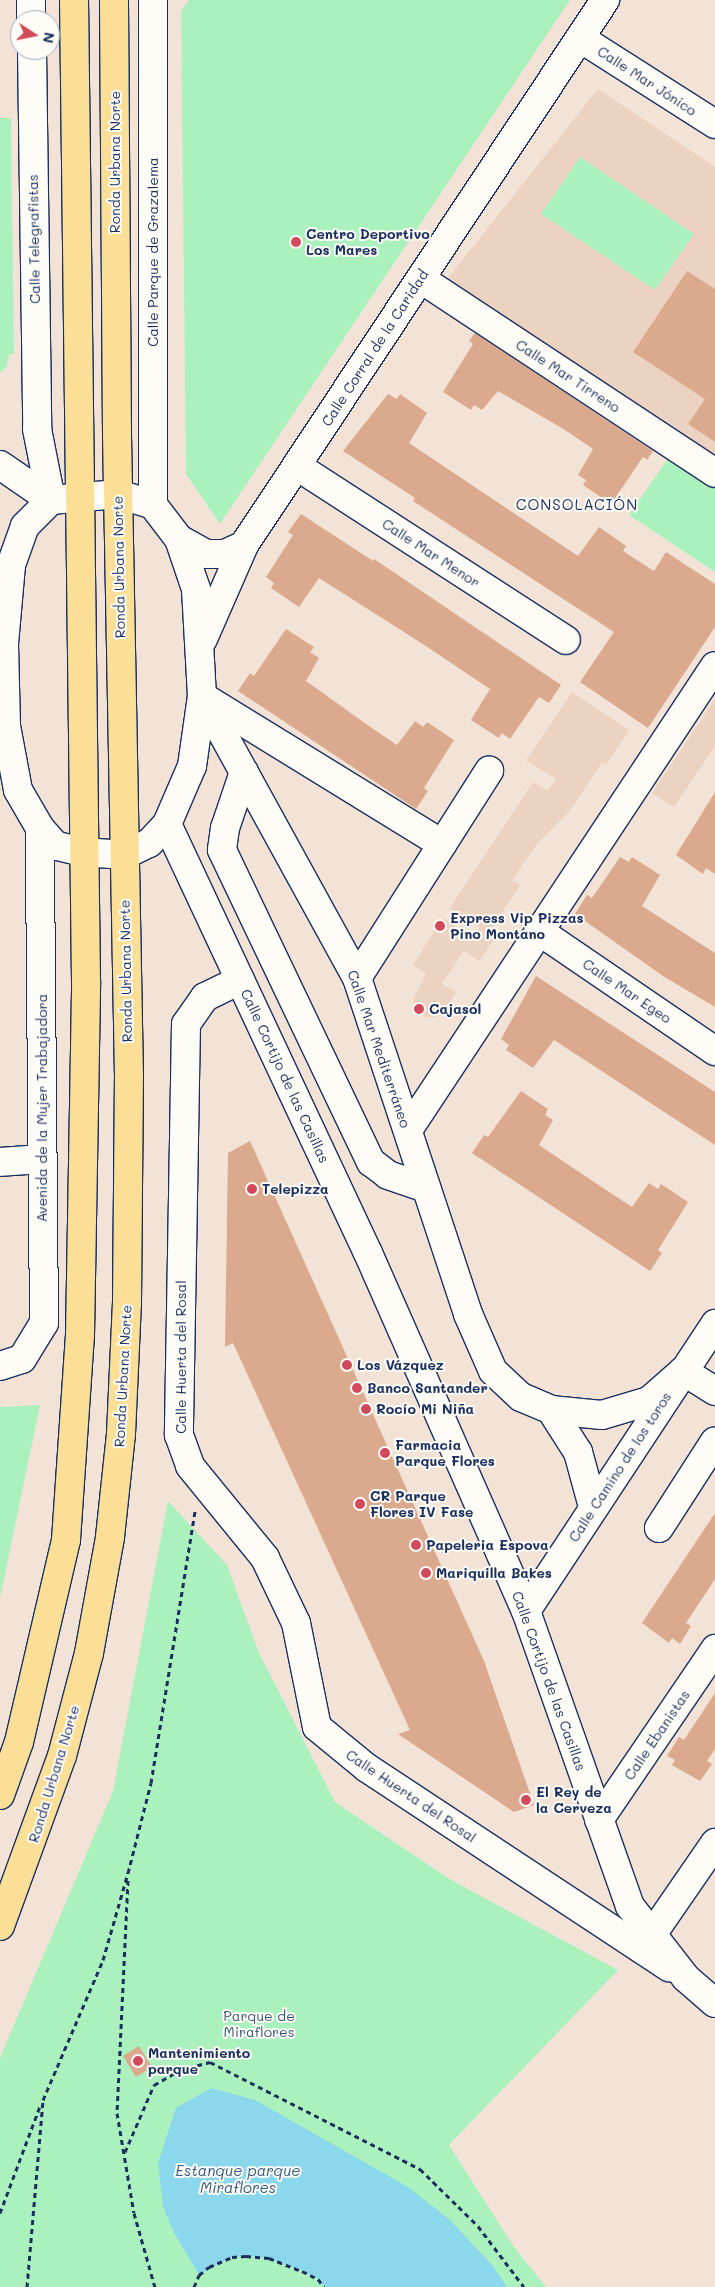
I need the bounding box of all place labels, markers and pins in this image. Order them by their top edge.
place label: Centro Deportivo Los Mares [306,226,430,258]
marker: Centro Deportivo Los Mares [290,236,302,248]
place label: Express Vip Pizzas Pino Montano [450,910,584,942]
marker: Express Vip Pizzas Pino Montano [434,920,446,932]
place label: Cajasol [429,1001,481,1017]
marker: Cajasol [413,1003,425,1015]
place label: Telepizza [262,1181,329,1197]
marker: Telepizza [246,1183,258,1195]
place label: Los Vázquez [357,1357,444,1373]
marker: Los Vázquez [341,1359,353,1371]
place label: Banco Santander [367,1380,488,1396]
marker: Banco Santander [351,1382,363,1394]
place label: Rocío Mi Niña [376,1401,474,1417]
marker: Rocío Mi Niña [360,1403,372,1415]
place label: Farmacia Parque Flores [395,1437,495,1470]
marker: Farmacia Parque Flores [379,1447,391,1459]
place label: CR Parque Flores IV Fase [370,1488,473,1520]
marker: CR Parque Flores IV Fase [354,1498,366,1510]
place label: Papeleria Espova [426,1537,549,1553]
marker: Papeleria Espova [410,1539,422,1551]
place label: Mariquilla Bakes [436,1565,552,1581]
marker: Mariquilla Bakes [420,1567,432,1579]
place label: El Rey de la Cerveza [536,1784,612,1816]
marker: El Rey de la Cerveza [520,1794,532,1806]
place label: Mantenimiento parque [148,2045,250,2078]
marker: Mantenimiento parque [132,2055,144,2067]

